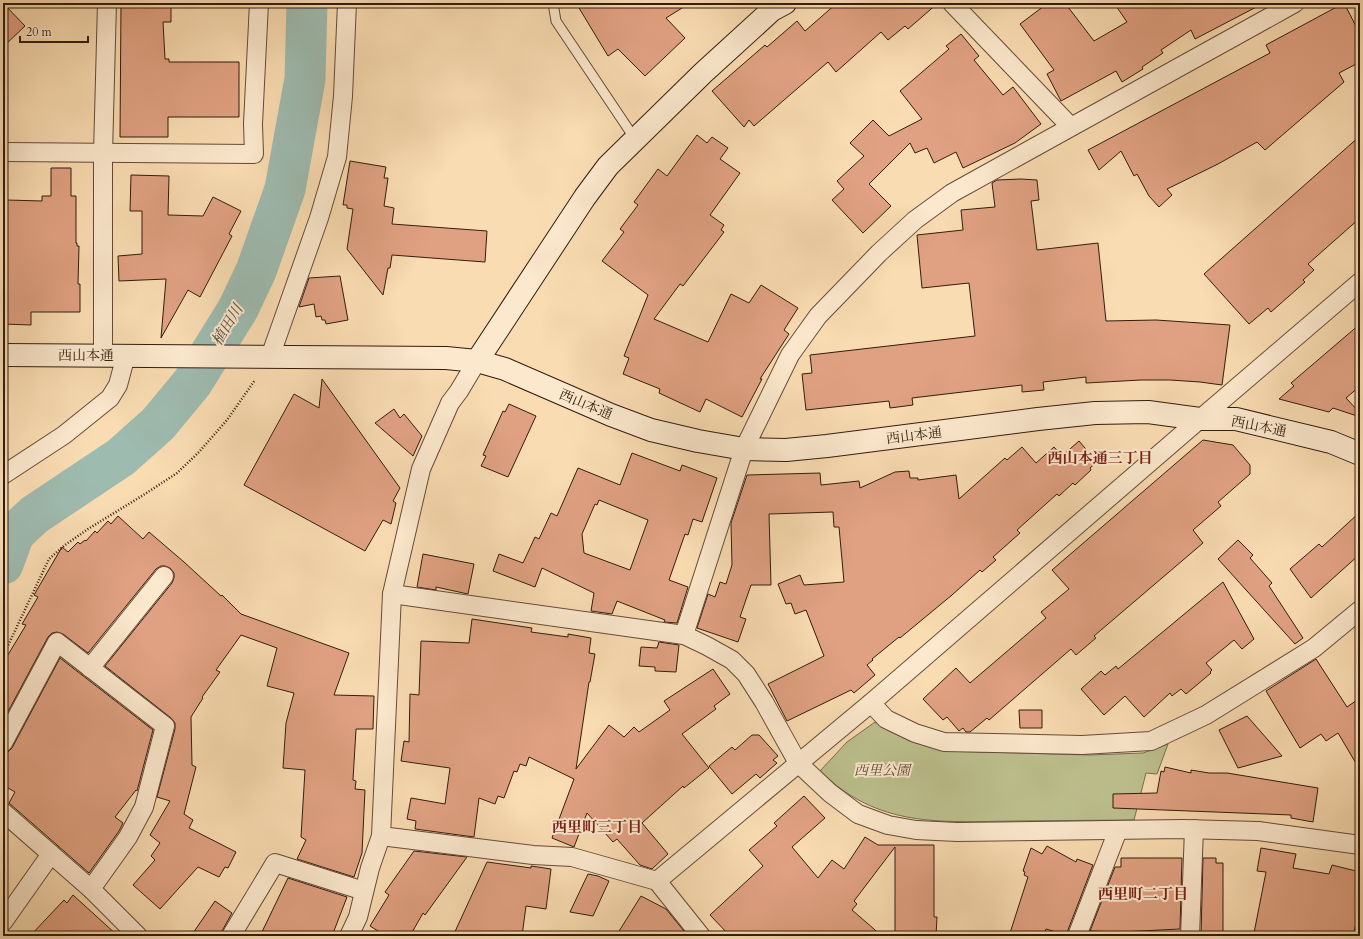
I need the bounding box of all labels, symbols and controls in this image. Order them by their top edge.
scale bar [20,18,88,44]
text: 20 m [26,24,53,40]
water label: 植田川 [207,299,248,349]
street label: 西山本通 [58,346,114,365]
street label: 西山本通 [556,385,615,424]
street label: 西山本通 [1230,412,1288,441]
street label: 西山本通 [885,423,943,448]
district label: 西山本通三丁目 [1047,448,1153,468]
park label: 西里公園 [854,761,912,780]
district label: 西里町三丁目 [552,817,642,837]
district label: 西里町二丁目 [1098,884,1188,904]

